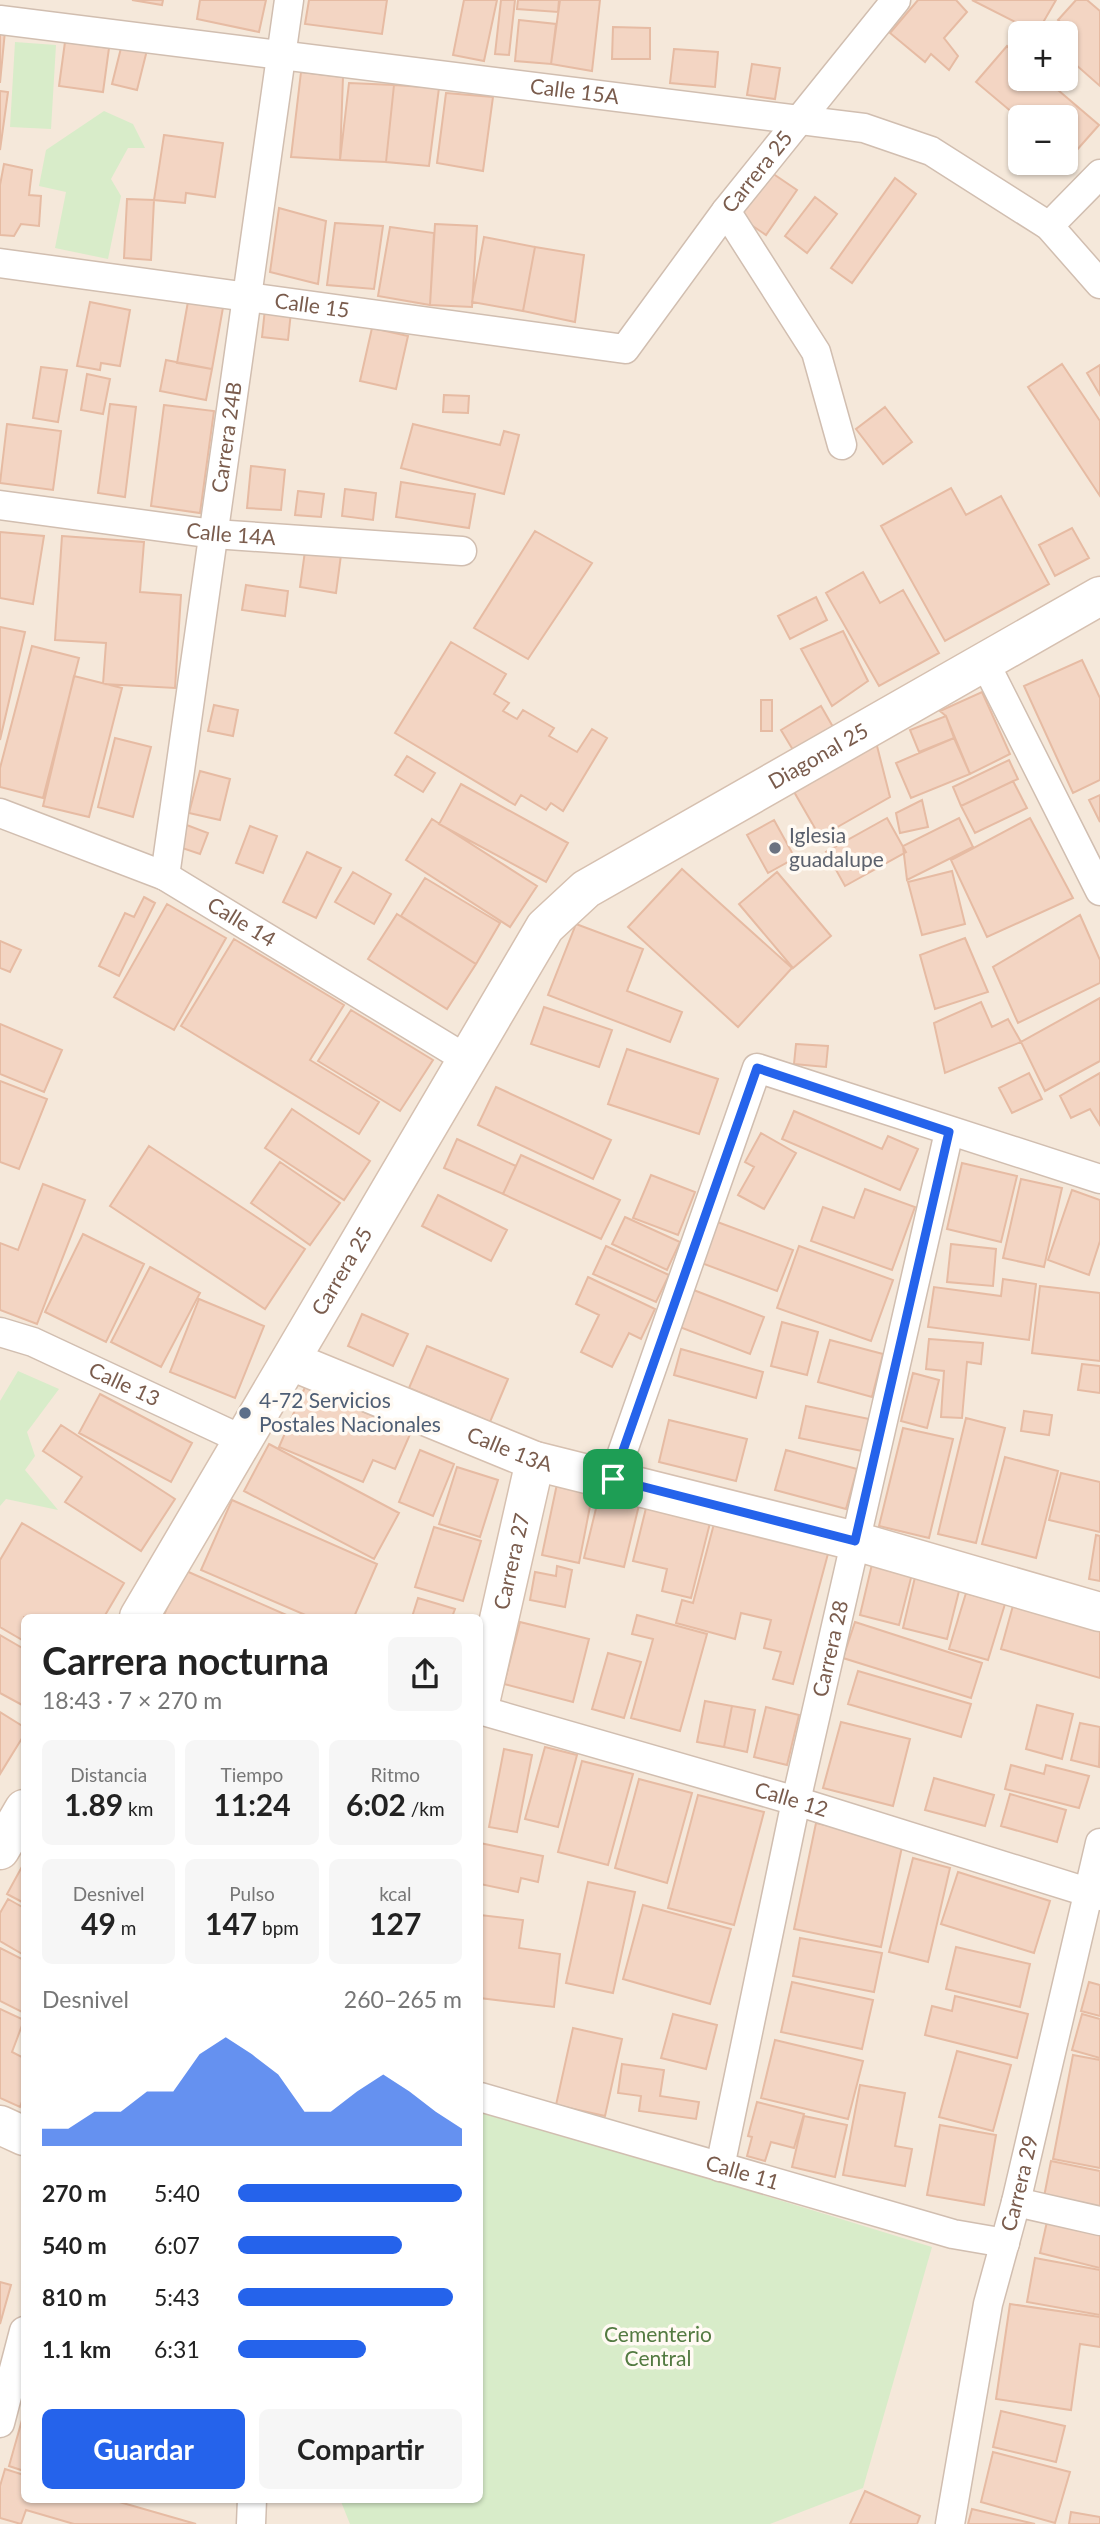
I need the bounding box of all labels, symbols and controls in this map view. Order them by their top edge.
map controls [1008,21,1078,175]
button: + [1008,21,1078,91]
street label: Calle 15A [529,72,621,108]
button: − [1008,105,1078,175]
street label: Carrera 25 [716,125,797,217]
street label: Calle 15 [273,287,351,322]
street label: Carrera 24B [205,380,246,494]
street label: Calle 14A [185,516,277,549]
street label: Diagonal 25 [763,717,872,794]
place label: Iglesia guadalupe [789,822,884,871]
marker: Iglesia guadalupe [767,840,783,856]
street label: Calle 14 [204,891,281,951]
street label: Carrera 25 [305,1222,377,1319]
street label: Calle 13 [85,1356,164,1410]
place label: 4-72 Servicios Postales Nacionales [259,1387,441,1436]
marker: 4-72 Servicios Postales Nacionales [237,1405,253,1421]
street label: Calle 13A [464,1421,556,1476]
pin [583,1449,643,1509]
icon: arrive [594,1460,632,1498]
street label: Carrera 27 [488,1511,534,1612]
street label: Carrera 28 [806,1598,852,1699]
text: Carrera nocturna [42,1637,329,1683]
button: share [388,1637,462,1711]
text: 18:43 · 7 × 270 m [42,1686,222,1714]
text: Distancia [70,1763,147,1786]
text: Tiempo [221,1763,283,1786]
text: Ritmo [371,1763,420,1786]
street label: Calle 12 [752,1776,831,1821]
text: 1.89 [64,1786,123,1822]
text: 11:24 [213,1786,291,1822]
text: 6:02 [346,1786,406,1822]
text: km [123,1797,153,1820]
text: /km [406,1797,445,1820]
text: Desnivel [73,1882,145,1905]
text: Pulso [229,1882,275,1905]
text: kcal [379,1882,411,1905]
text: 49 [81,1905,116,1941]
text: 147 [205,1905,257,1941]
text: 127 [369,1905,421,1941]
text: m [116,1916,136,1939]
text: bpm [257,1916,299,1939]
text: Desnivel [42,1985,129,2013]
text: 260–265 m [344,1985,462,2013]
street label: Carrera 29 [995,2133,1042,2234]
street label: Calle 11 [703,2149,782,2194]
text: 270 m [42,2179,107,2207]
text: 5:40 [154,2179,200,2207]
text: 540 m [42,2231,107,2259]
text: 6:07 [154,2231,200,2259]
text: 810 m [42,2283,107,2311]
text: 5:43 [154,2283,200,2311]
park label: Cementerio Central [604,2321,712,2370]
text: 1.1 km [42,2335,111,2363]
text: 6:31 [154,2335,200,2363]
button: Guardar [42,2409,245,2489]
button: Compartir [259,2409,462,2489]

